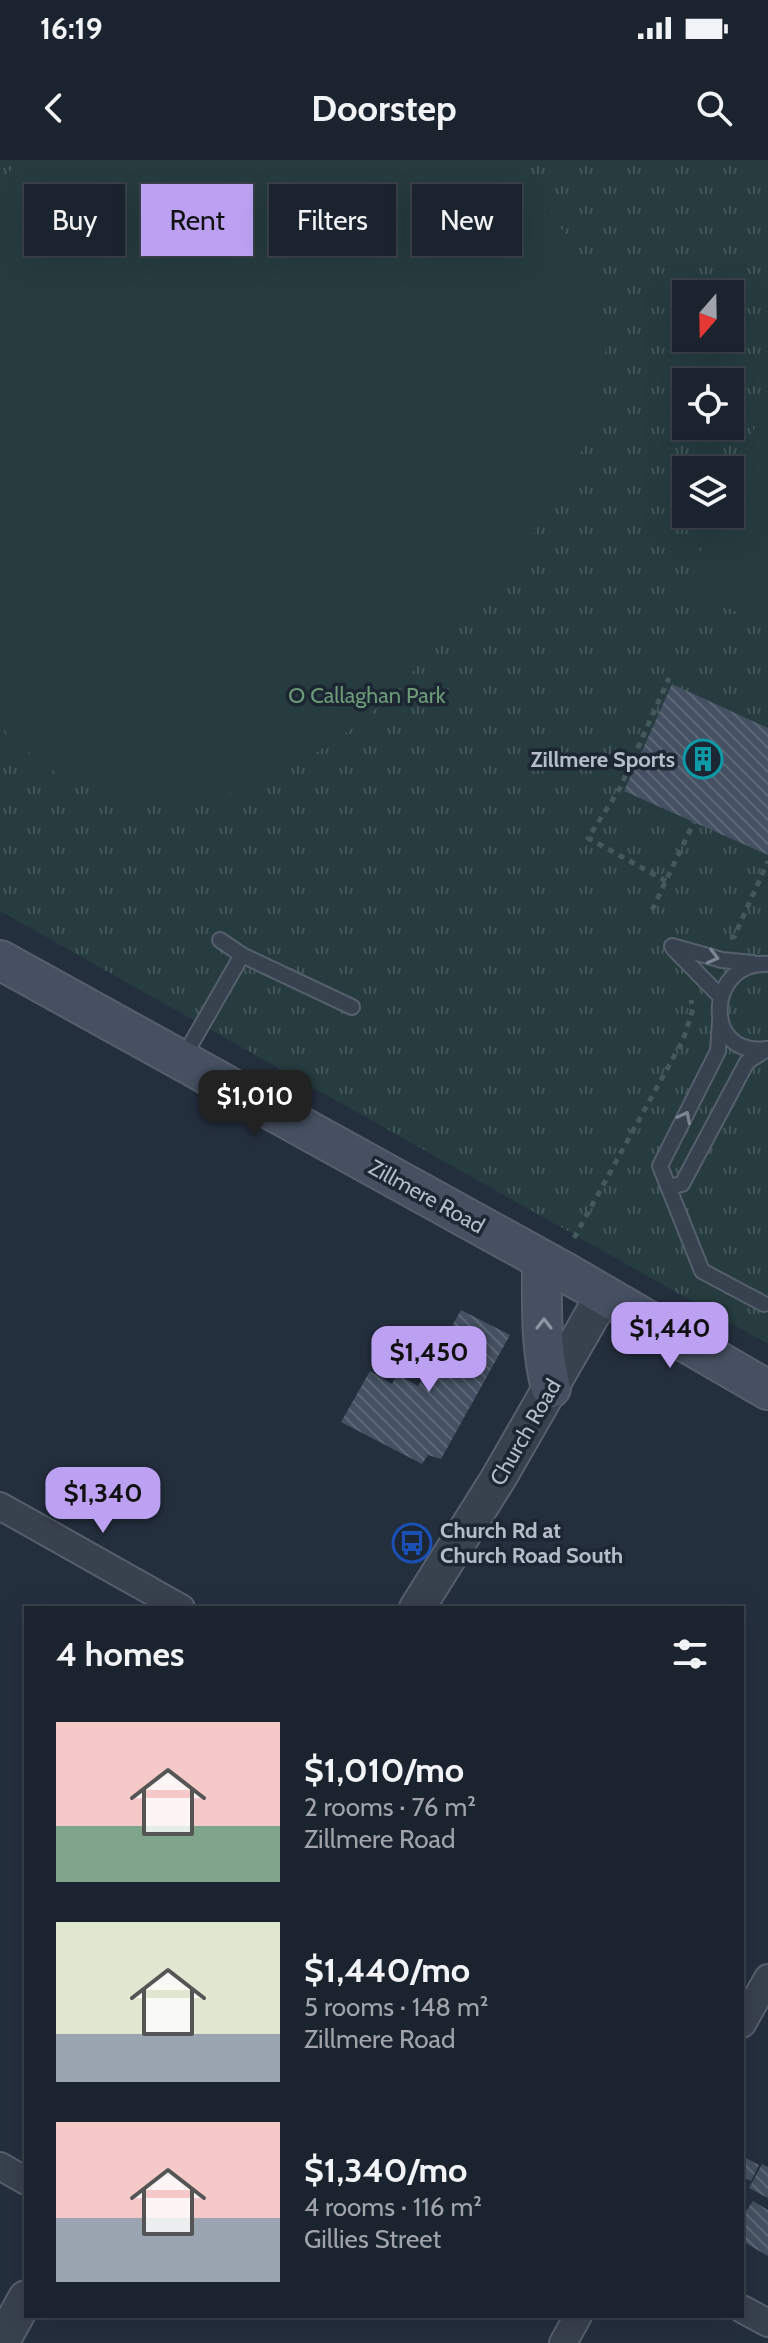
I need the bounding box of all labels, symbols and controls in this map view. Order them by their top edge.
text: 16:19 [40,10,103,47]
icon: back [32,86,76,130]
text: Doorstep [311,86,457,130]
icon: search [692,86,736,130]
chip: Buy [24,184,125,256]
chip: Rent [141,184,253,256]
chip: Filters [269,184,396,256]
chip: New [412,184,522,256]
north arrow [672,280,744,352]
map controls [672,280,744,528]
button: locate [672,368,744,440]
button: layers [672,456,744,528]
park label: O Callaghan Park [288,682,446,709]
building icon: Zillmere Sports [682,738,724,780]
place label: Zillmere Sports [531,746,675,773]
one-way arrow [705,948,719,965]
pin: $1,010 [190,1070,320,1138]
text: $1,010 [217,1080,293,1112]
one-way arrow [675,1110,690,1125]
street label: Zillmere Road [364,1154,489,1239]
pin: $1,440 [605,1302,735,1370]
text: $1,440 [629,1312,711,1344]
one-way arrow [535,1317,553,1330]
pin: $1,450 [364,1326,494,1394]
text: $1,450 [389,1336,469,1368]
street label: Church Road [484,1374,567,1490]
pin: $1,340 [38,1467,168,1535]
text: $1,340 [63,1477,143,1509]
place label: Church Rd at Church Road South [440,1517,623,1569]
bus stop icon: Church Rd at Church Road South [391,1522,433,1564]
icon: filters [668,1632,712,1676]
text: 4 homes [56,1633,184,1675]
text: $1,010/mo [304,1749,464,1791]
icon: home [120,1754,216,1850]
text: 2 rooms · 76 m² [304,1791,476,1823]
text: Zillmere Road [304,1823,455,1855]
text: $1,440/mo [304,1949,470,1991]
icon: home [120,1954,216,2050]
text: 5 rooms · 148 m² [304,1991,488,2023]
text: Zillmere Road [304,2023,455,2055]
text: $1,340/mo [304,2149,467,2191]
icon: home [120,2154,216,2250]
text: 4 rooms · 116 m² [304,2191,482,2223]
text: Gillies Street [304,2223,441,2255]

